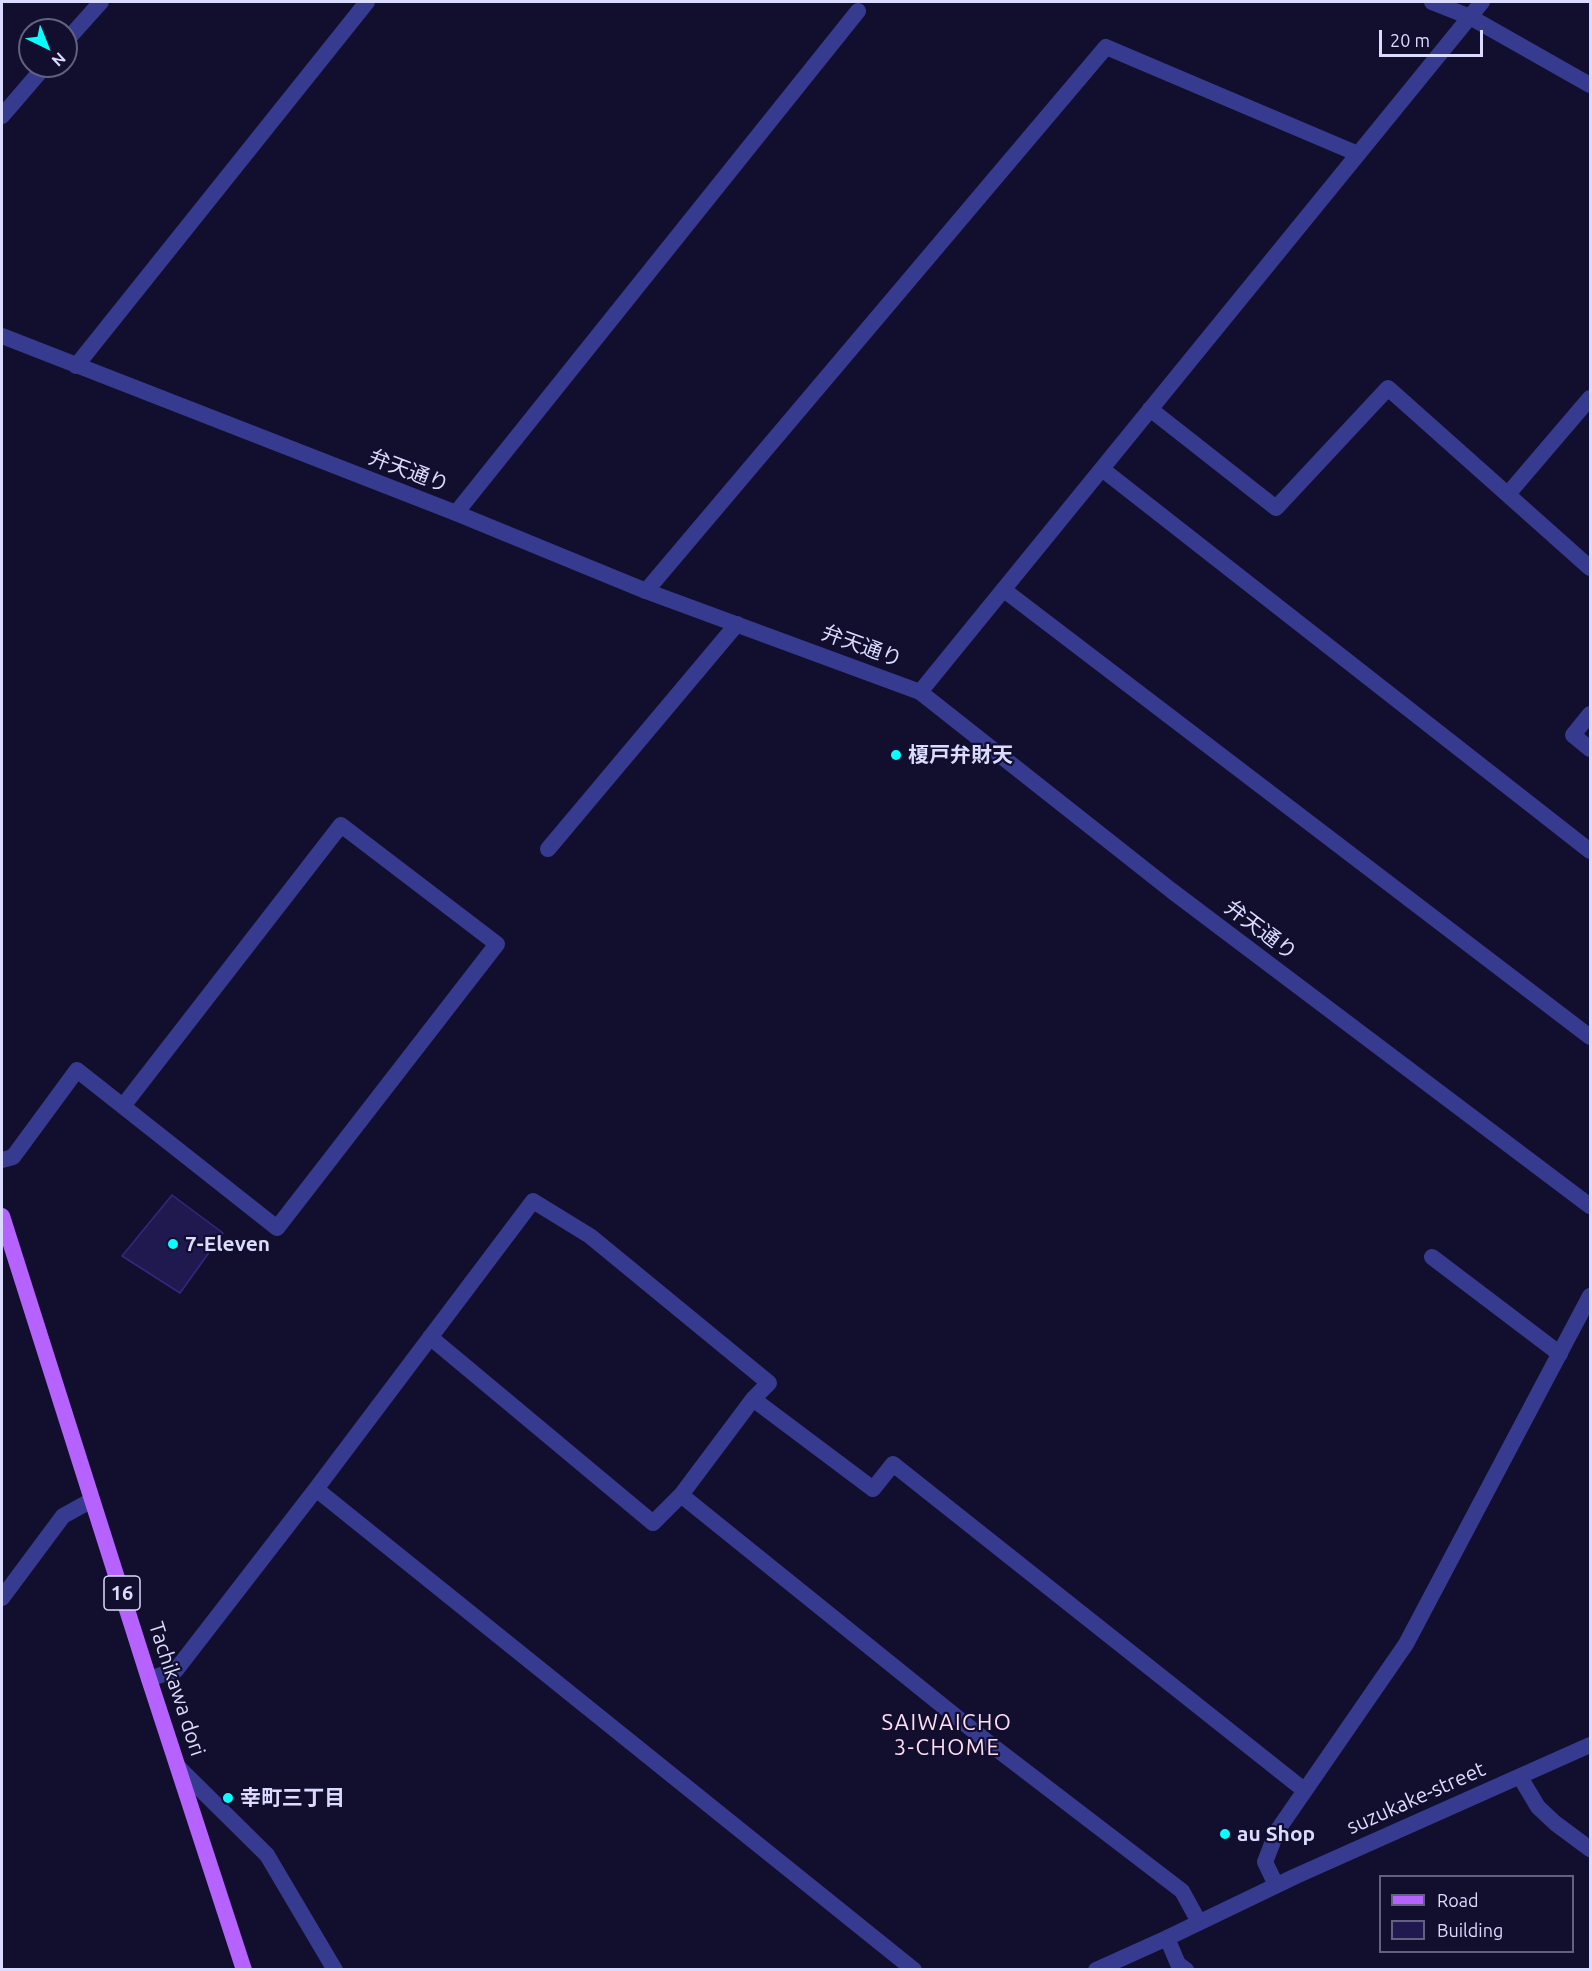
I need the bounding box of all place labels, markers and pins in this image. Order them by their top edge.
place label: 榎戸弁財天 [908,742,1013,768]
marker: 榎戸弁財天 [889,748,903,762]
place label: 7-Eleven [185,1231,270,1257]
marker: 7-Eleven [166,1237,180,1251]
place label: 幸町三丁目 [240,1785,345,1811]
marker: 幸町三丁目 [221,1791,235,1805]
place label: au Shop [1237,1821,1315,1847]
marker: au Shop [1218,1827,1232,1841]

